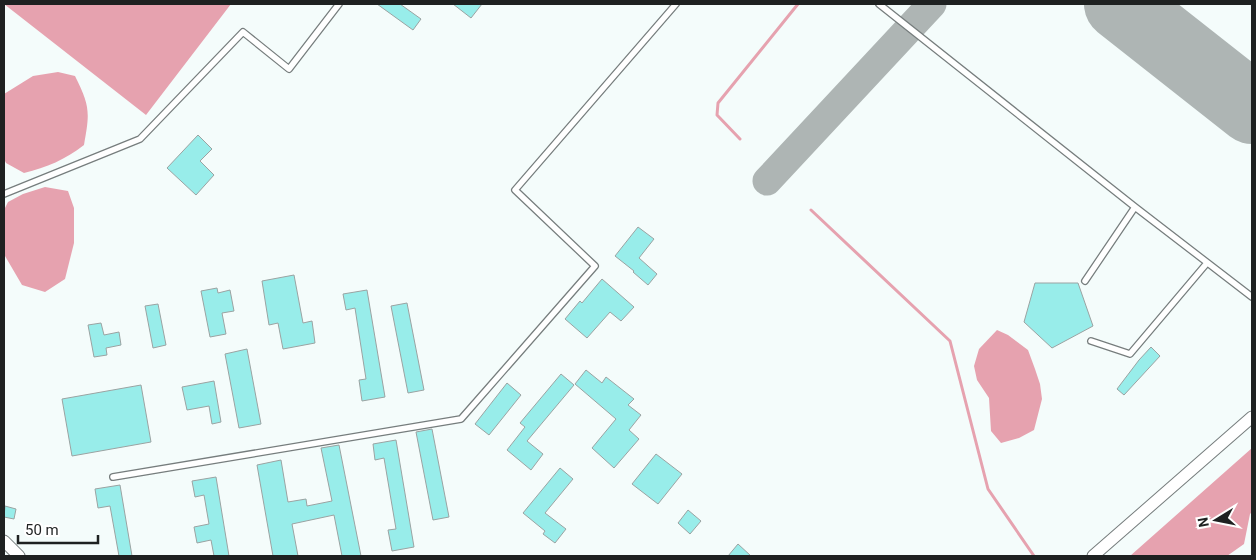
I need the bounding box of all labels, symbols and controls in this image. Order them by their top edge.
north arrow [1191,495,1241,545]
scale bar [18,512,98,544]
text: N [1194,516,1212,529]
text: 50 m [25,521,59,539]

